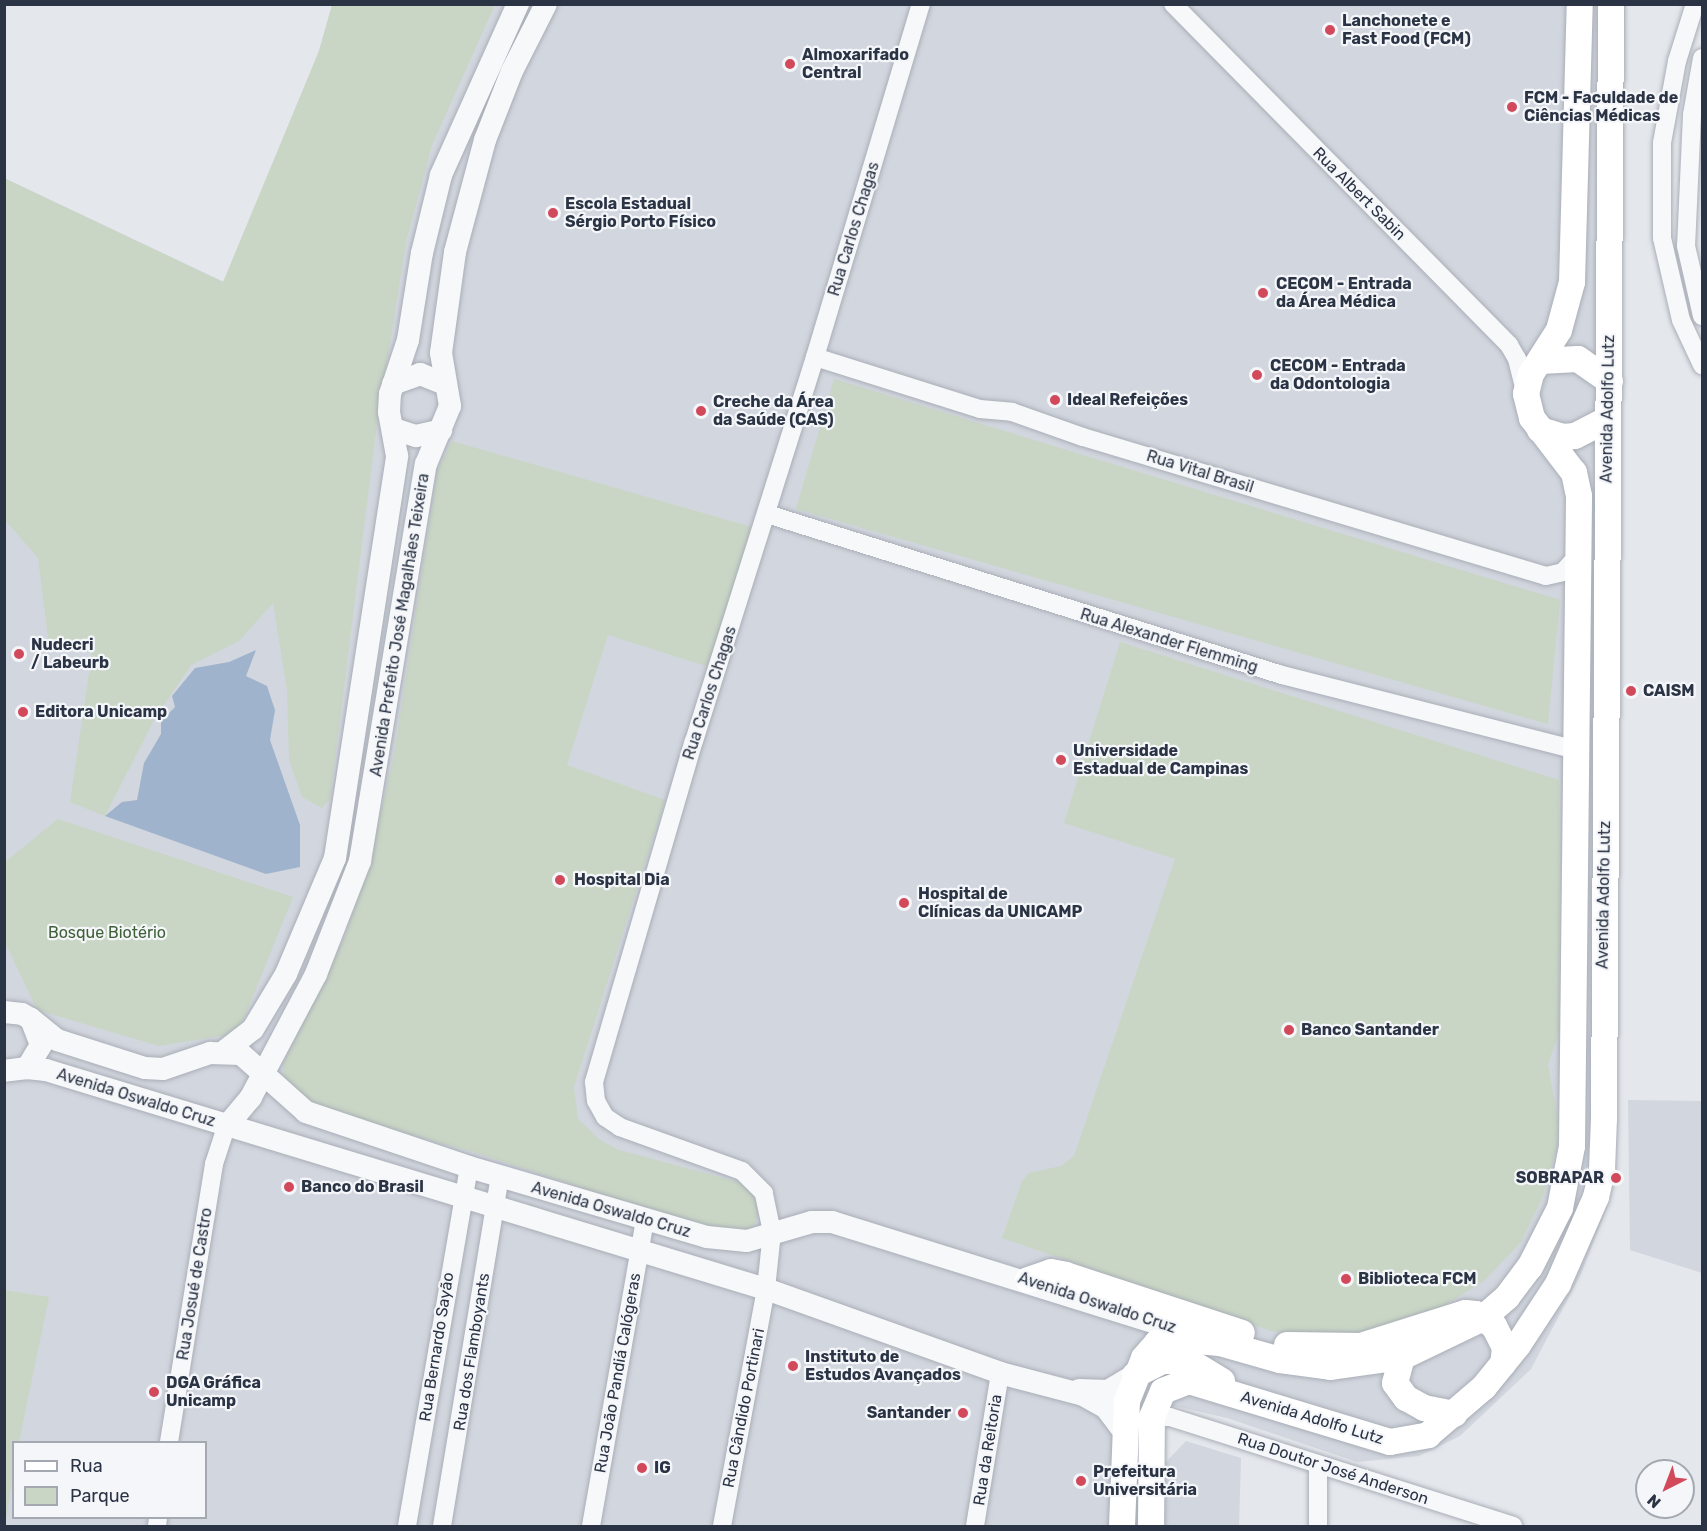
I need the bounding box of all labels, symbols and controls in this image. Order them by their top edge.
place label: Lanchonete e Fast Food (FCM) [1342,11,1471,49]
marker: Lanchonete e Fast Food (FCM) [1323,23,1337,37]
place label: Almoxarifado Central [802,45,909,83]
marker: Almoxarifado Central [783,57,797,71]
place label: FCM - Faculdade de Ciências Médicas [1524,88,1678,126]
marker: FCM - Faculdade de Ciências Médicas [1505,100,1519,114]
street label: Rua Albert Sabin [1308,143,1410,245]
street label: Rua Carlos Chagas [824,160,884,298]
place label: Escola Estadual Sérgio Porto Físico [565,194,716,232]
marker: Escola Estadual Sérgio Porto Físico [546,206,560,220]
place label: CECOM - Entrada da Área Médica [1276,274,1412,312]
marker: CECOM - Entrada da Área Médica [1254,284,1272,302]
street label: Avenida Adolfo Lutz [1597,334,1619,484]
place label: CECOM - Entrada da Odontologia [1270,356,1406,394]
marker: CECOM - Entrada da Odontologia [1248,366,1266,384]
place label: Ideal Refeições [1067,390,1188,410]
place label: Creche da Área da Saúde (CAS) [713,392,834,430]
marker: Ideal Refeições [1048,393,1062,407]
marker: Creche da Área da Saúde (CAS) [694,404,708,418]
street label: Rua Vital Brasil [1144,447,1256,497]
street label: Avenida Prefeito José Magalhães Teixeira [366,472,434,778]
street label: Rua Alexander Flemming [1077,605,1261,677]
street label: Rua Carlos Chagas [679,624,741,762]
place label: Nudecri / Labeurb [31,635,109,673]
marker: Nudecri / Labeurb [12,647,26,661]
place label: CAISM [1643,681,1695,701]
marker: CAISM [1624,684,1638,698]
place label: Editora Unicamp [35,702,167,722]
marker: Editora Unicamp [16,705,30,719]
place label: Universidade Estadual de Campinas [1073,741,1248,779]
marker: Universidade Estadual de Campinas [1054,753,1068,767]
street label: Avenida Adolfo Lutz [1593,820,1615,970]
place label: Hospital Dia [574,870,670,890]
marker: Hospital Dia [551,871,569,889]
place label: Hospital de Clínicas da UNICAMP [918,884,1082,922]
marker: Hospital de Clínicas da UNICAMP [895,894,913,912]
park label: Bosque Biotério [48,923,166,943]
place label: Banco Santander [1301,1020,1439,1040]
marker: Banco Santander [1282,1023,1296,1037]
street label: Avenida Oswaldo Cruz [54,1065,218,1131]
place label: SOBRAPAR [1516,1168,1604,1188]
marker: SOBRAPAR [1609,1171,1623,1185]
place label: Banco do Brasil [301,1177,424,1197]
street label: Avenida Oswaldo Cruz [529,1178,693,1242]
marker: Banco do Brasil [282,1180,296,1194]
street label: Rua Josué de Castro [173,1206,217,1362]
street label: Avenida Oswaldo Cruz [1016,1268,1178,1338]
place label: Biblioteca FCM [1358,1269,1476,1289]
street label: Rua Bernardo Sayão [416,1271,458,1423]
street label: Rua João Pandiá Calógeras [591,1271,645,1475]
street label: Rua dos Flamboyants [450,1272,494,1432]
marker: Biblioteca FCM [1339,1272,1353,1286]
street label: Rua Cândido Portinari [719,1327,769,1489]
place label: Instituto de Estudos Avançados [805,1347,961,1385]
marker: Instituto de Estudos Avançados [786,1359,800,1373]
place label: DGA Gráfica Unicamp [166,1373,261,1411]
marker: DGA Gráfica Unicamp [147,1385,161,1399]
street label: Avenida Adolfo Lutz [1238,1387,1386,1449]
street label: Rua da Reitoria [970,1393,1006,1507]
place label: Santander [867,1403,951,1423]
marker: Santander [956,1406,970,1420]
street label: Rua Doutor José Anderson [1235,1429,1431,1509]
legend [12,1441,207,1519]
text: Rua [70,1455,103,1477]
place label: IG [654,1458,671,1478]
north arrow [1635,1459,1695,1519]
marker: IG [635,1461,649,1475]
place label: Prefeitura Universitária [1093,1462,1197,1500]
marker: Prefeitura Universitária [1074,1474,1088,1488]
text: Parque [70,1485,130,1507]
text: N [1643,1490,1665,1512]

